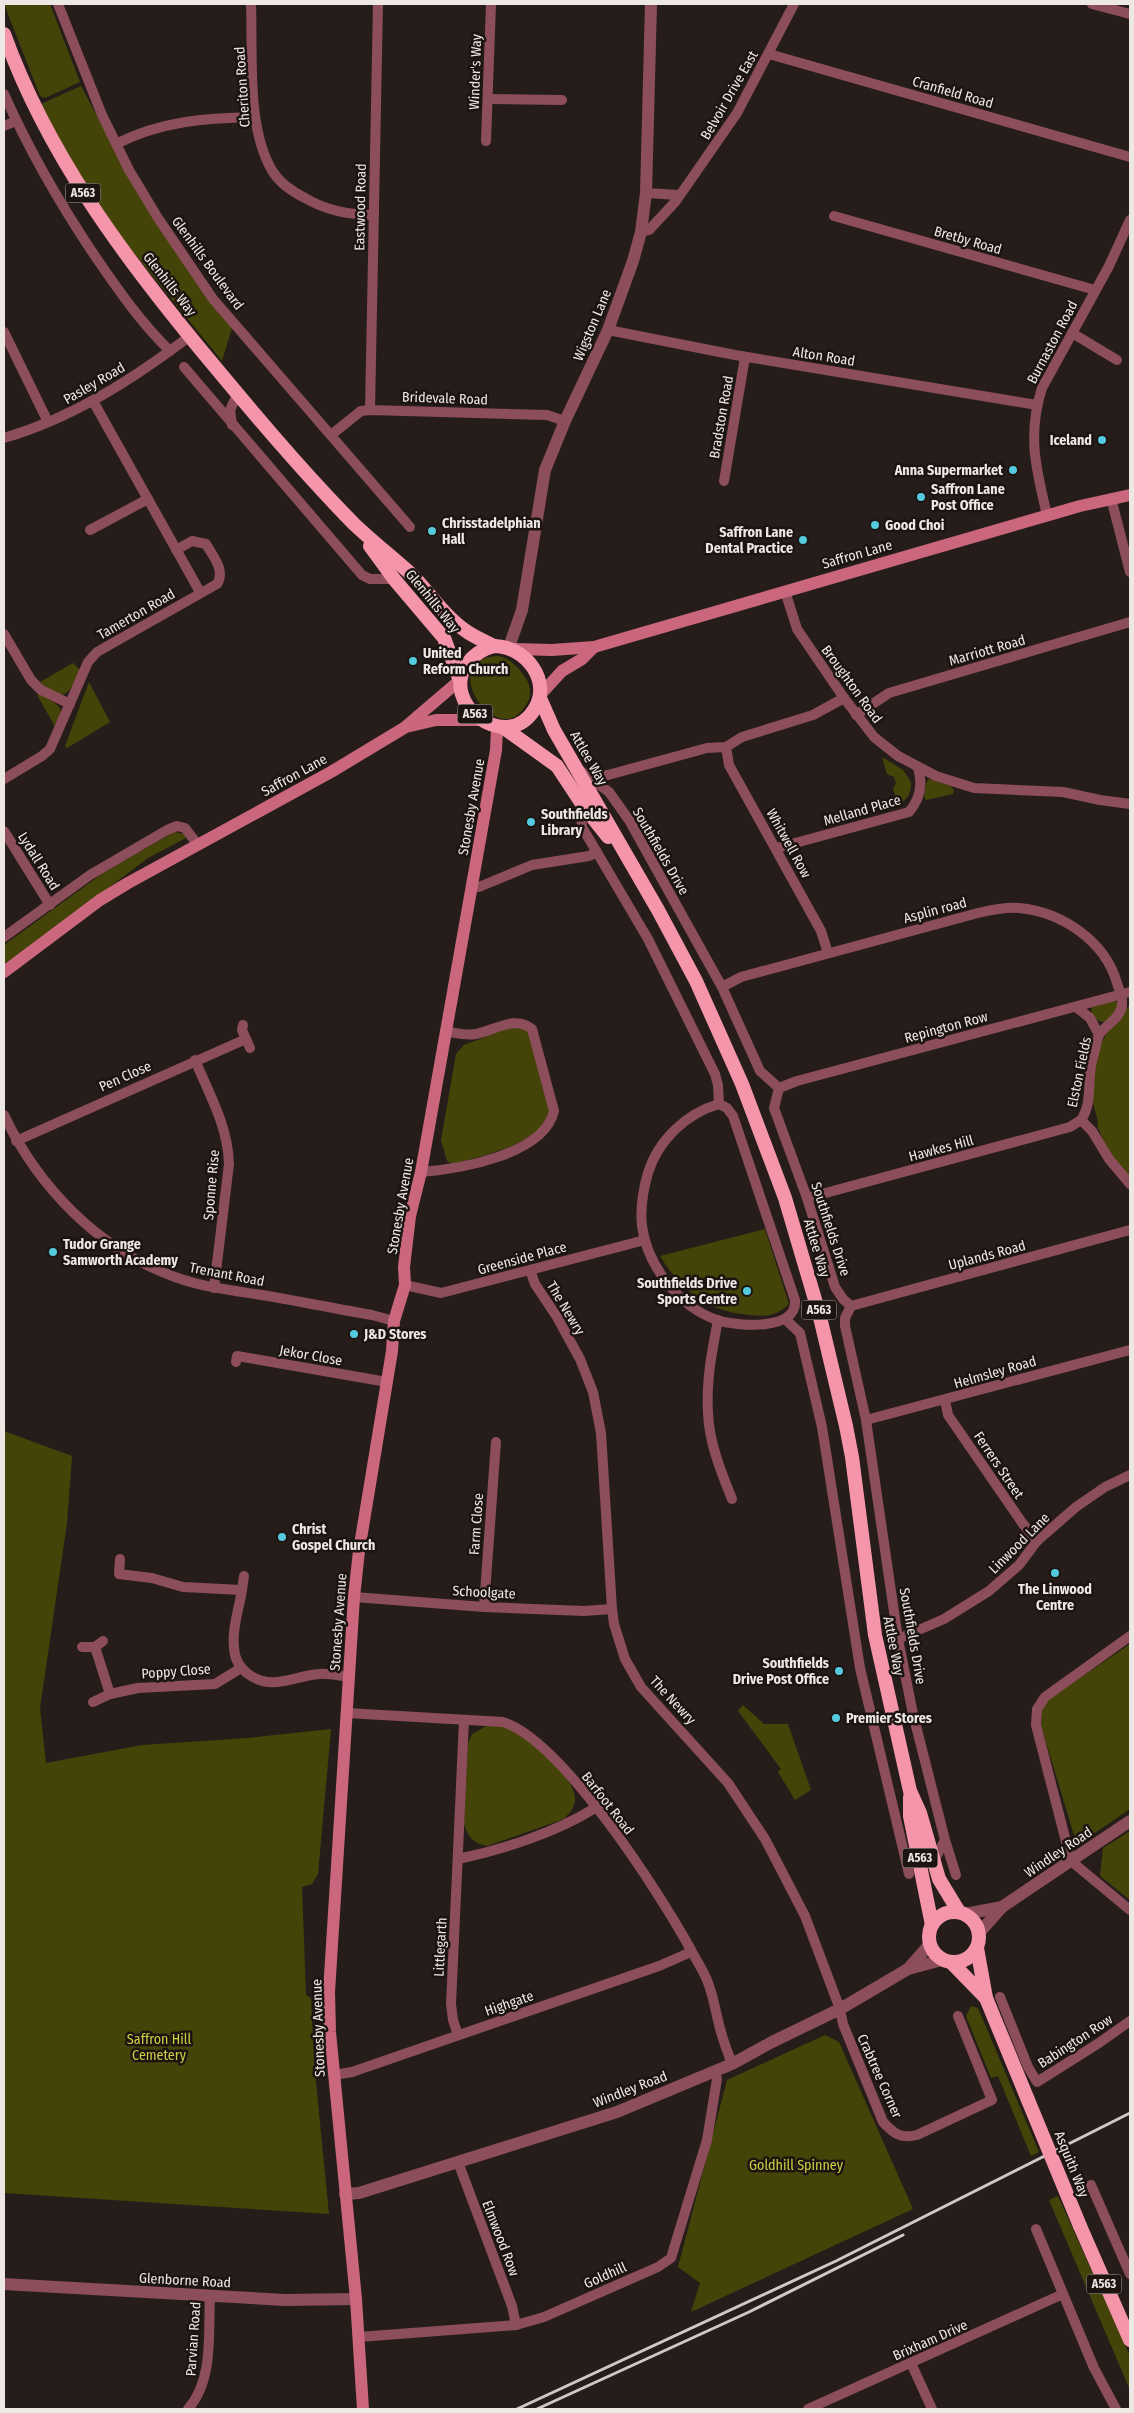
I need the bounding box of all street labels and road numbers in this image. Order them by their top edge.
street label: Winder's Way [466,33,485,110]
street label: Cheriton Road [231,46,254,128]
street label: Belvoir Drive East [697,47,762,143]
street label: Cranfield Road [910,73,995,112]
street label: Eastwood Road [351,163,370,251]
road number: A563 [66,184,100,202]
street label: Glenhills Boulevard [168,213,247,313]
street label: Bretby Road [932,223,1004,258]
street label: Glenhills Way [139,249,200,320]
street label: Wigston Lane [570,287,615,364]
street label: Burnaston Road [1023,298,1081,387]
street label: Alton Road [792,343,856,370]
street label: Pasley Road [60,359,128,408]
street label: Bradston Road [706,374,737,460]
street label: Bridevale Road [402,389,488,408]
street label: Saffron Lane [820,536,894,573]
street label: Glenhills Way [402,566,464,637]
street label: Tamerton Road [94,585,178,643]
street label: Marriott Road [947,631,1027,670]
street label: Broughton Road [818,642,886,727]
road number: A563 [458,704,492,724]
street label: Attlee Way [566,728,611,789]
street label: Saffron Lane [259,750,330,800]
street label: Stonesby Avenue [455,757,488,857]
street label: Melland Place [822,791,903,830]
street label: Southfields Drive [629,805,692,898]
street label: Whitwell Row [763,806,815,881]
street label: Lydall Road [14,829,63,894]
street label: Asplin road [902,894,969,927]
street label: Repington Row [903,1008,990,1047]
street label: Elston Fields [1064,1035,1095,1109]
street label: Pen Close [96,1057,154,1095]
street label: Hawkes Hill [907,1132,976,1165]
street label: Sponne Rise [200,1149,223,1221]
street label: Stonesby Avenue [384,1156,417,1256]
street label: Southfields Drive [807,1180,854,1278]
street label: Attlee Way [800,1217,834,1280]
street label: Uplands Road [947,1237,1028,1274]
street label: Greenside Place [476,1238,568,1279]
street label: Trenant Road [188,1259,266,1290]
street label: The Newry [543,1278,589,1339]
road number: A563 [802,1300,836,1320]
street label: Jekor Close [278,1342,344,1369]
street label: Helmsley Road [952,1353,1038,1392]
street label: Ferrers Street [970,1429,1027,1502]
street label: Farm Close [466,1492,487,1556]
street label: Linwood Lane [985,1509,1053,1577]
street label: Stonesby Avenue [327,1573,350,1671]
street label: Schoolgate [452,1582,516,1603]
street label: Southfields Drive [896,1586,929,1686]
street label: Attlee Way [879,1615,908,1678]
street label: Poppy Close [141,1661,211,1682]
street label: The Newry [646,1673,700,1729]
street label: Barfoot Road [578,1768,637,1838]
street label: Windley Road [1021,1824,1095,1881]
road number: A563 [902,1849,938,1868]
street label: Littlegarth [430,1917,451,1977]
street label: Stonesby Avenue [308,1979,329,2077]
street label: Highgate [483,1987,536,2020]
street label: Babington Row [1035,2011,1116,2072]
street label: Crabtree Corner [853,2032,906,2121]
street label: Windley Road [591,2068,670,2111]
street label: Asquith Way [1051,2129,1093,2200]
street label: Elmwood Row [478,2198,523,2278]
street label: Goldhill [581,2258,629,2292]
street label: Glenborne Road [138,2270,231,2291]
road number: A563 [1086,2274,1122,2294]
street label: Parvian Road [182,2301,205,2377]
street label: Brixham Drive [890,2316,970,2365]

